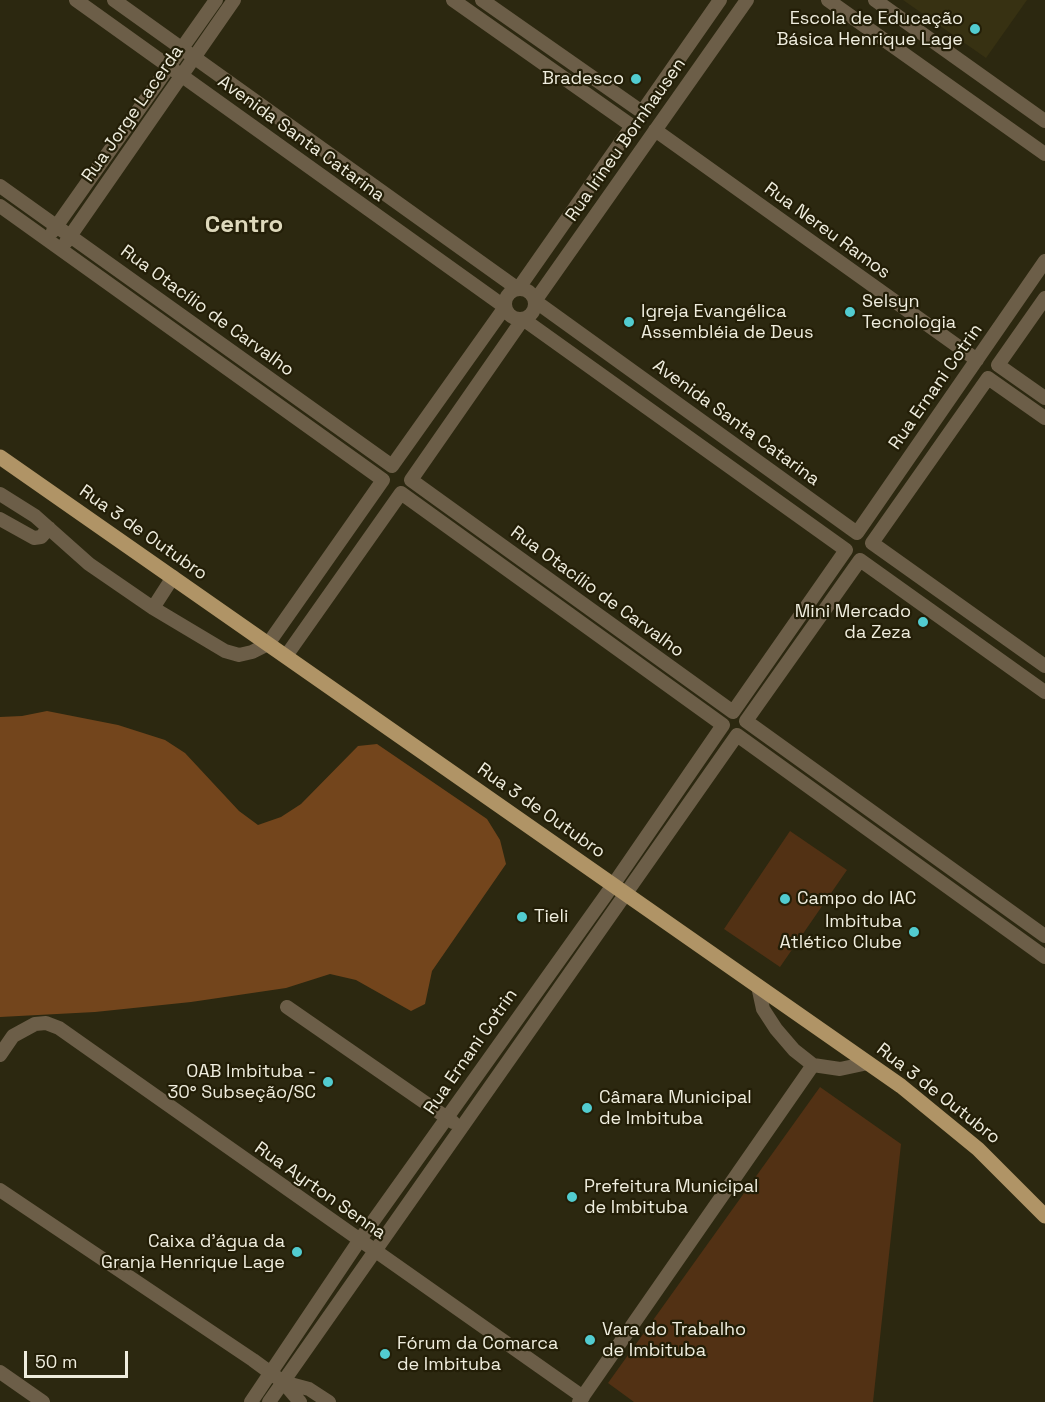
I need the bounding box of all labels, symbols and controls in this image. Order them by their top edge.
place label: Escola de Educação Básica Henrique Lage [776,8,963,50]
marker: Escola de Educação Básica Henrique Lage [968,22,982,36]
street label: Rua Jorge Lacerda [78,42,188,186]
street label: Rua Irineu Bornhausen [561,54,691,226]
place label: Bradesco [542,68,624,90]
street label: Avenida Santa Catarina [213,71,389,207]
marker: Bradesco [629,72,643,86]
street label: Rua Nereu Ramos [760,178,894,284]
district label: Centro [205,211,283,239]
street label: Rua Otacílio de Carvalho [116,241,298,381]
place label: Selsyn Tecnologia [862,291,956,334]
place label: Igreja Evangélica Assembléia de Deus [641,301,813,344]
marker: Selsyn Tecnologia [843,305,857,319]
marker: Igreja Evangélica Assembléia de Deus [622,315,636,329]
street label: Rua Ernani Cotrin [885,320,987,454]
street label: Avenida Santa Catarina [648,355,824,491]
street label: Rua 3 de Outubro [75,481,211,585]
street label: Rua Otacílio de Carvalho [506,522,688,662]
place label: Mini Mercado da Zeza [795,601,911,644]
marker: Mini Mercado da Zeza [916,615,930,629]
street label: Rua 3 de Outubro [473,759,609,863]
place label: Campo do IAC [797,888,916,910]
marker: Campo do IAC [778,892,792,906]
place label: Tieli [534,906,568,928]
marker: Tieli [515,910,529,924]
place label: Imbituba Atlético Clube [780,911,902,954]
marker: Imbituba Atlético Clube [907,925,921,939]
street label: Rua Ernani Cotrin [420,985,522,1119]
street label: Rua 3 de Outubro [872,1039,1004,1149]
place label: OAB Imbituba - 30° Subseção/SC [167,1061,316,1104]
marker: OAB Imbituba - 30° Subseção/SC [321,1075,335,1089]
place label: Câmara Municipal de Imbituba [599,1087,752,1130]
marker: Câmara Municipal de Imbituba [580,1101,594,1115]
street label: Rua Ayrton Senna [250,1138,390,1244]
place label: Prefeitura Municipal de Imbituba [584,1176,758,1218]
marker: Prefeitura Municipal de Imbituba [565,1190,579,1204]
place label: Caixa d'água da Granja Henrique Lage [101,1231,285,1274]
marker: Caixa d'água da Granja Henrique Lage [290,1245,304,1259]
place label: Vara do Trabalho de Imbituba [602,1319,746,1362]
place label: Fórum da Comarca de Imbituba [397,1333,558,1376]
marker: Vara do Trabalho de Imbituba [583,1333,597,1347]
scale bar [27,1339,130,1377]
marker: Fórum da Comarca de Imbituba [378,1347,392,1361]
text: 50 m [35,1350,77,1373]

